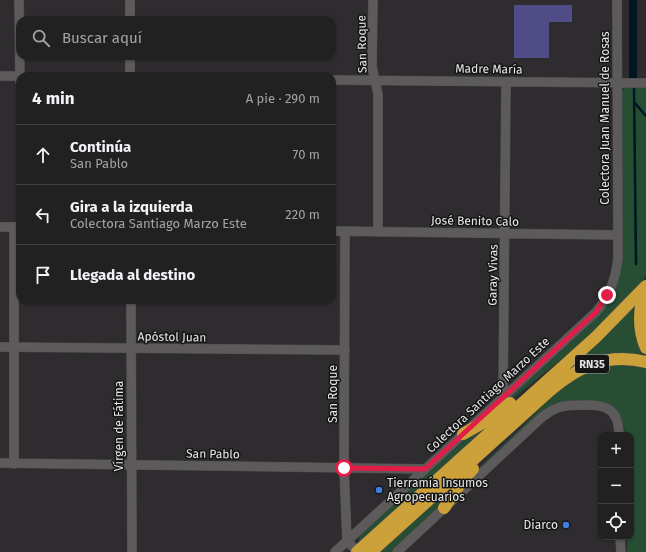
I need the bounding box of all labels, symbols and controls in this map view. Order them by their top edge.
street label: San Roque [354,15,370,73]
search box [16,16,336,60]
icon: search [30,27,52,49]
text: Buscar aquí [62,29,142,47]
street label: Colectora Juan Manuel de Rosas [598,31,612,205]
street label: Madre María [455,61,523,77]
text: 4 min [32,88,75,109]
text: A pie · 290 m [246,91,320,106]
text: Continúa [70,138,131,156]
icon: ahead [32,144,54,166]
text: 70 m [293,147,320,162]
text: San Pablo [70,156,128,171]
text: Gira a la izquierda [70,198,193,216]
icon: left [32,204,54,226]
text: 220 m [285,207,320,222]
street label: José Benito Calo [431,213,519,229]
text: Colectora Santiago Marzo Este [70,216,247,231]
street label: Garay Vivas [485,244,501,306]
icon: arrive [32,264,54,286]
text: Llegada al destino [70,266,195,284]
route end [598,286,616,304]
street label: Apóstol Juan [138,329,206,345]
street label: Colectora Santiago Marzo Este [424,334,552,456]
road number: RN35 [575,355,609,373]
street label: San Roque [326,365,340,423]
street label: Vírgen de Fátima [112,381,126,471]
map controls [598,432,634,540]
button: + [598,432,634,468]
street label: San Pablo [186,447,240,461]
route start [335,459,353,477]
button: − [598,468,634,504]
place label: Tierramía Insumos Agropecuarios [387,476,488,504]
marker: Tierramía Insumos Agropecuarios [374,485,384,495]
button: locate [598,504,634,540]
place label: Diarco [524,518,558,532]
marker: Diarco [561,520,571,530]

